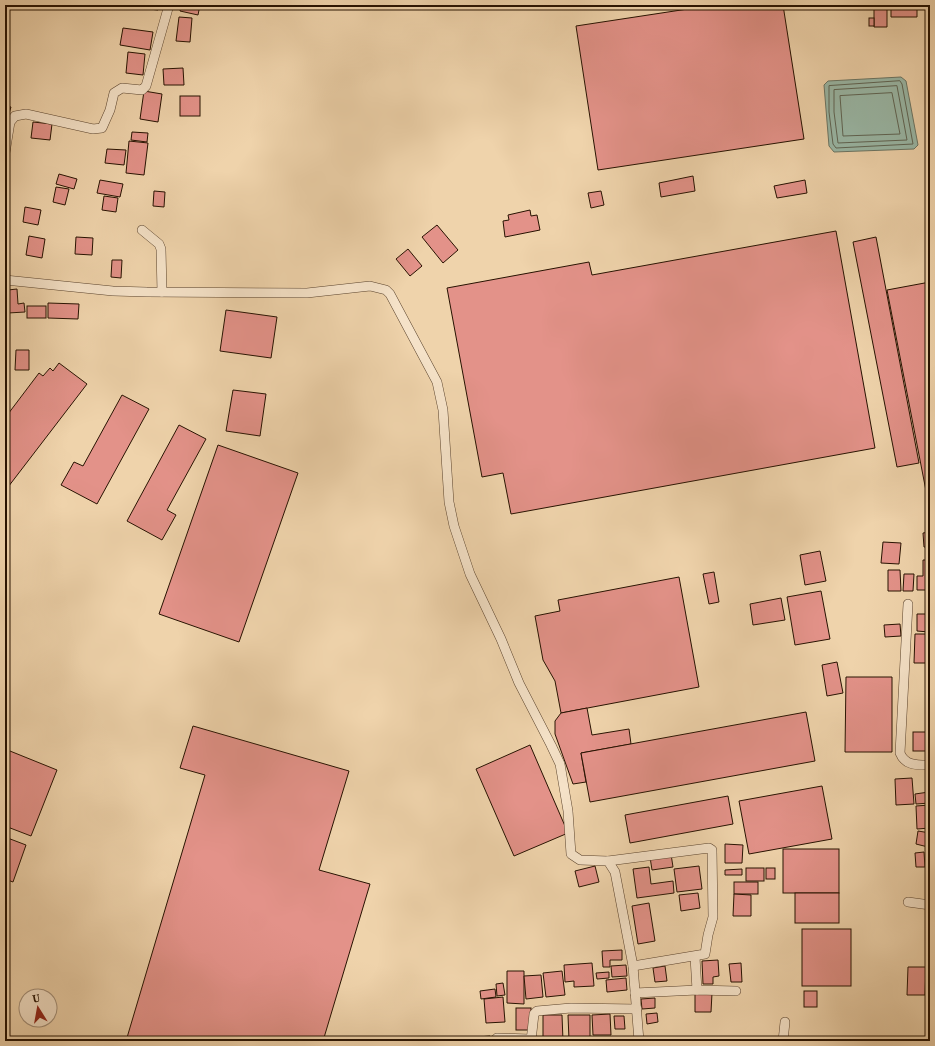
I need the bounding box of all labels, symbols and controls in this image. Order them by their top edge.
north arrow [18,988,58,1028]
text: U [31,991,42,1008]

